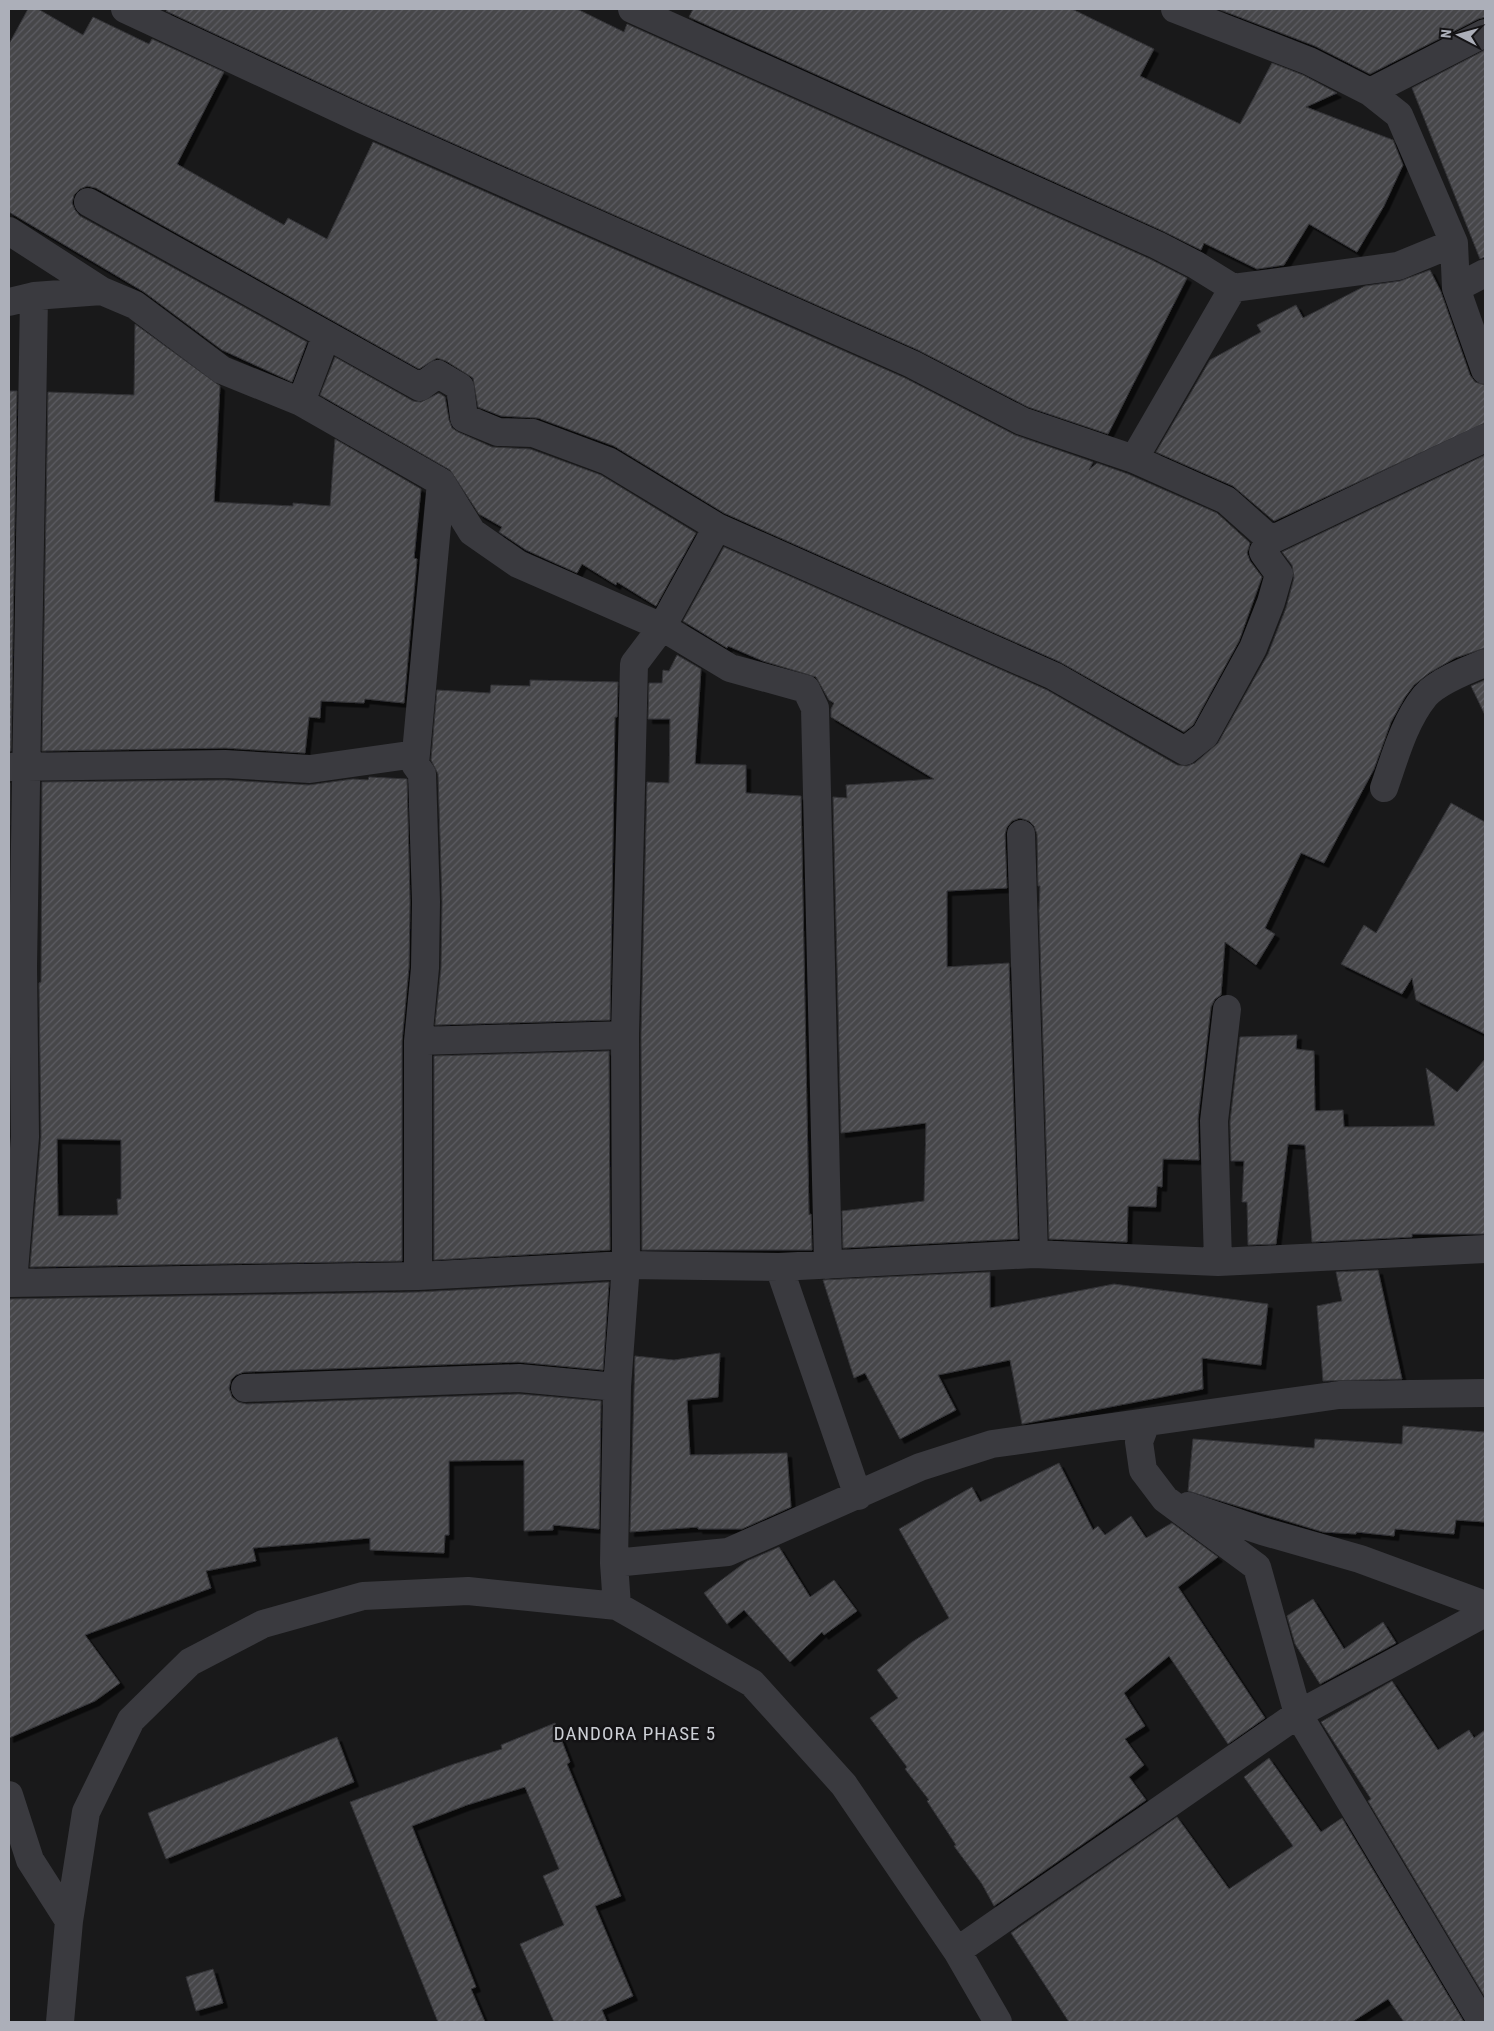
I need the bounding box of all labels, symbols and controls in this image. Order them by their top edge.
north arrow [1434,10,1484,60]
text: N [1438,29,1454,39]
district label: DANDORA PHASE 5 [554,1722,716,1745]

